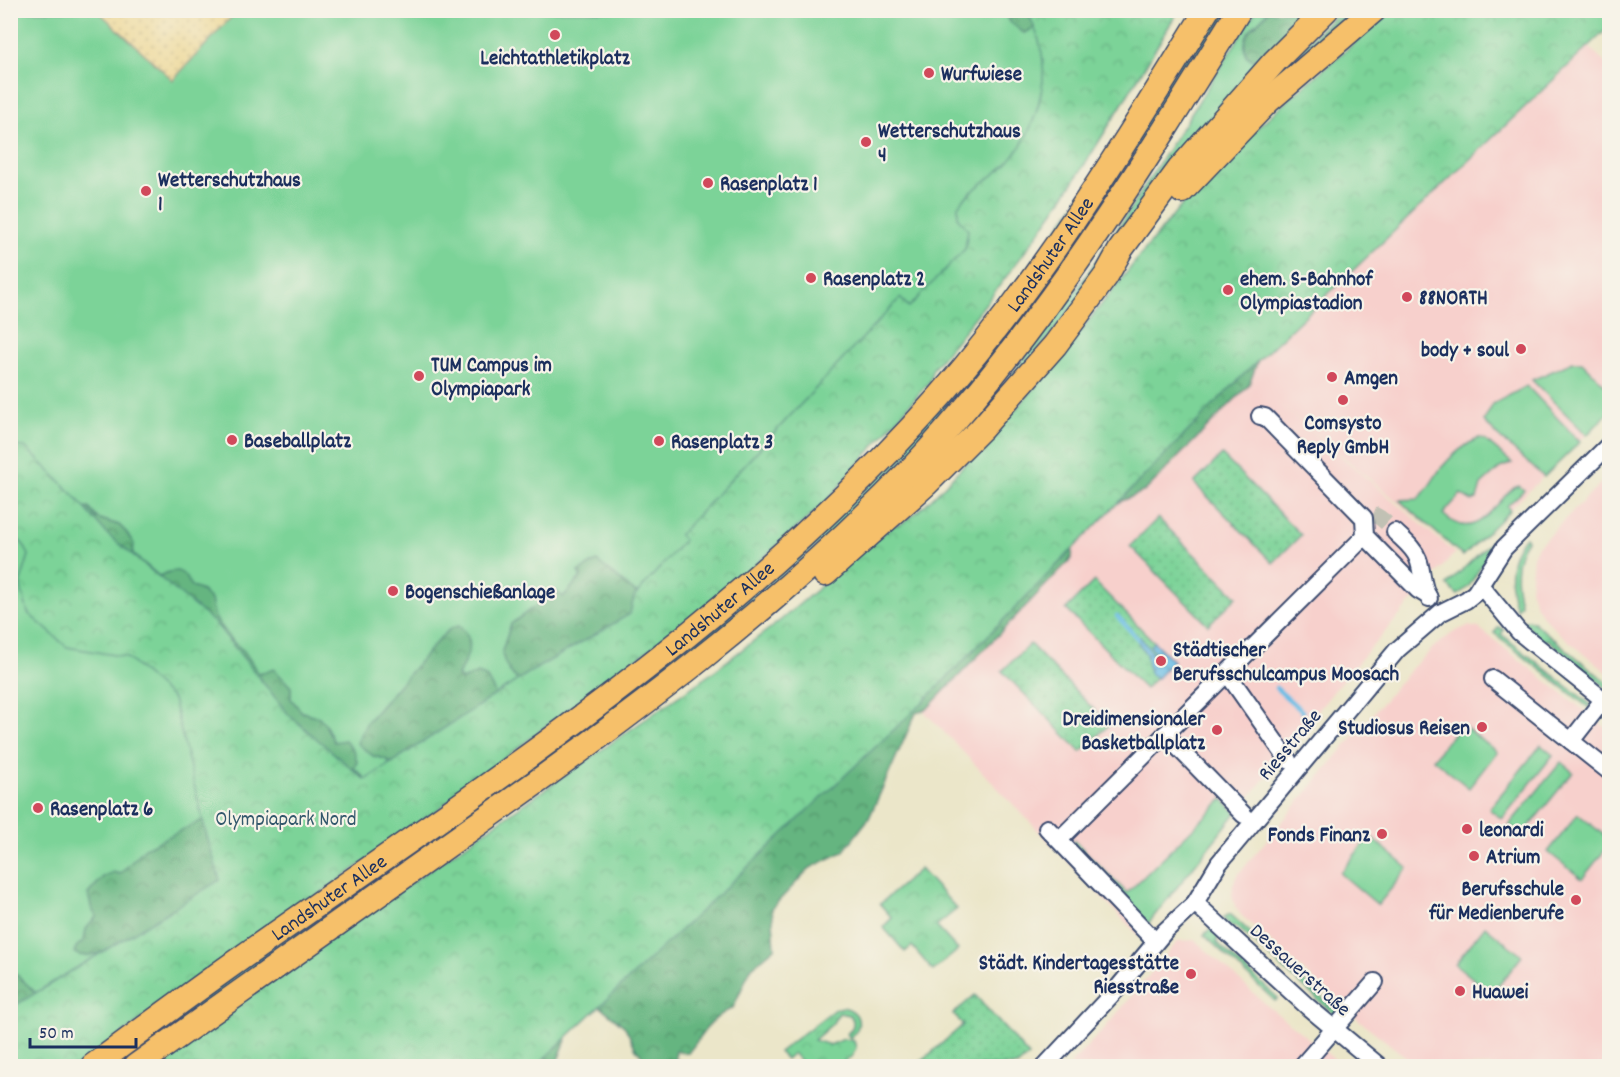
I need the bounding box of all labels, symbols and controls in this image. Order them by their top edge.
marker: Leichtathletikplatz [548,28,562,42]
place label: Leichtathletikplatz [480,45,631,75]
place label: Wurfwiese [941,61,1022,91]
marker: Wurfwiese [922,66,936,80]
place label: Wetterschutzhaus 4 [878,118,1021,172]
marker: Wetterschutzhaus 4 [859,135,873,149]
place label: Wetterschutzhaus 1 [158,167,301,221]
place label: Rasenplatz 1 [720,171,818,201]
marker: Rasenplatz 1 [701,176,715,190]
marker: Wetterschutzhaus 1 [139,184,153,198]
street label: Landshuter Allee [1001,192,1103,320]
place label: Rasenplatz 2 [823,266,925,296]
place label: ehem. S-Bahnhof Olympiastadion [1240,266,1374,320]
marker: Rasenplatz 2 [804,271,818,285]
marker: ehem. S-Bahnhof Olympiastadion [1221,283,1235,297]
place label: 88NORTH [1419,285,1488,315]
marker: 88NORTH [1400,290,1414,304]
place label: body + soul [1421,337,1510,367]
marker: body + soul [1514,342,1528,356]
place label: TUM Campus im Olympiapark [431,352,552,406]
place label: Amgen [1344,365,1398,395]
marker: TUM Campus im Olympiapark [412,369,426,383]
marker: Amgen [1325,370,1339,384]
marker: Comsysto Reply GmbH [1336,393,1350,407]
place label: Comsysto Reply GmbH [1297,410,1389,464]
place label: Baseballplatz [244,428,352,458]
place label: Rasenplatz 3 [671,429,773,459]
marker: Baseballplatz [225,433,239,447]
marker: Rasenplatz 3 [652,434,666,448]
street label: Landshuter Allee [660,556,783,665]
place label: Bogenschießanlage [405,579,555,609]
marker: Bogenschießanlage [386,584,400,598]
place label: Städtischer Berufsschulcampus Moosach [1173,637,1399,691]
marker: Städtischer Berufsschulcampus Moosach [1154,654,1168,668]
street label: Riesstraße [1252,703,1330,788]
place label: Dreidimensionaler Basketballplatz [1063,706,1206,760]
place label: Studiosus Reisen [1338,715,1470,745]
marker: Studiosus Reisen [1475,720,1489,734]
marker: Dreidimensionaler Basketballplatz [1210,723,1224,737]
place label: Rasenplatz 6 [50,796,153,826]
marker: Rasenplatz 6 [31,801,45,815]
park label: Olympiapark Nord [215,806,357,836]
place label: leonardi [1479,817,1544,847]
place label: Fonds Finanz [1268,822,1371,852]
marker: leonardi [1460,822,1474,836]
marker: Fonds Finanz [1375,827,1389,841]
place label: Atrium [1486,844,1540,874]
street label: Landshuter Allee [266,848,394,950]
marker: Atrium [1467,849,1481,863]
place label: Berufsschule für Medienberufe [1428,876,1564,930]
marker: Berufsschule für Medienberufe [1569,893,1583,907]
street label: Dessauerstraße [1242,918,1356,1025]
place label: Städt. Kindertagesstätte Riesstraße [979,950,1179,1004]
marker: Städt. Kindertagesstätte Riesstraße [1184,967,1198,981]
place label: Huawei [1472,979,1528,1009]
marker: Huawei [1453,984,1467,998]
scale bar [30,1011,136,1049]
text: 50 m [39,1022,74,1047]

